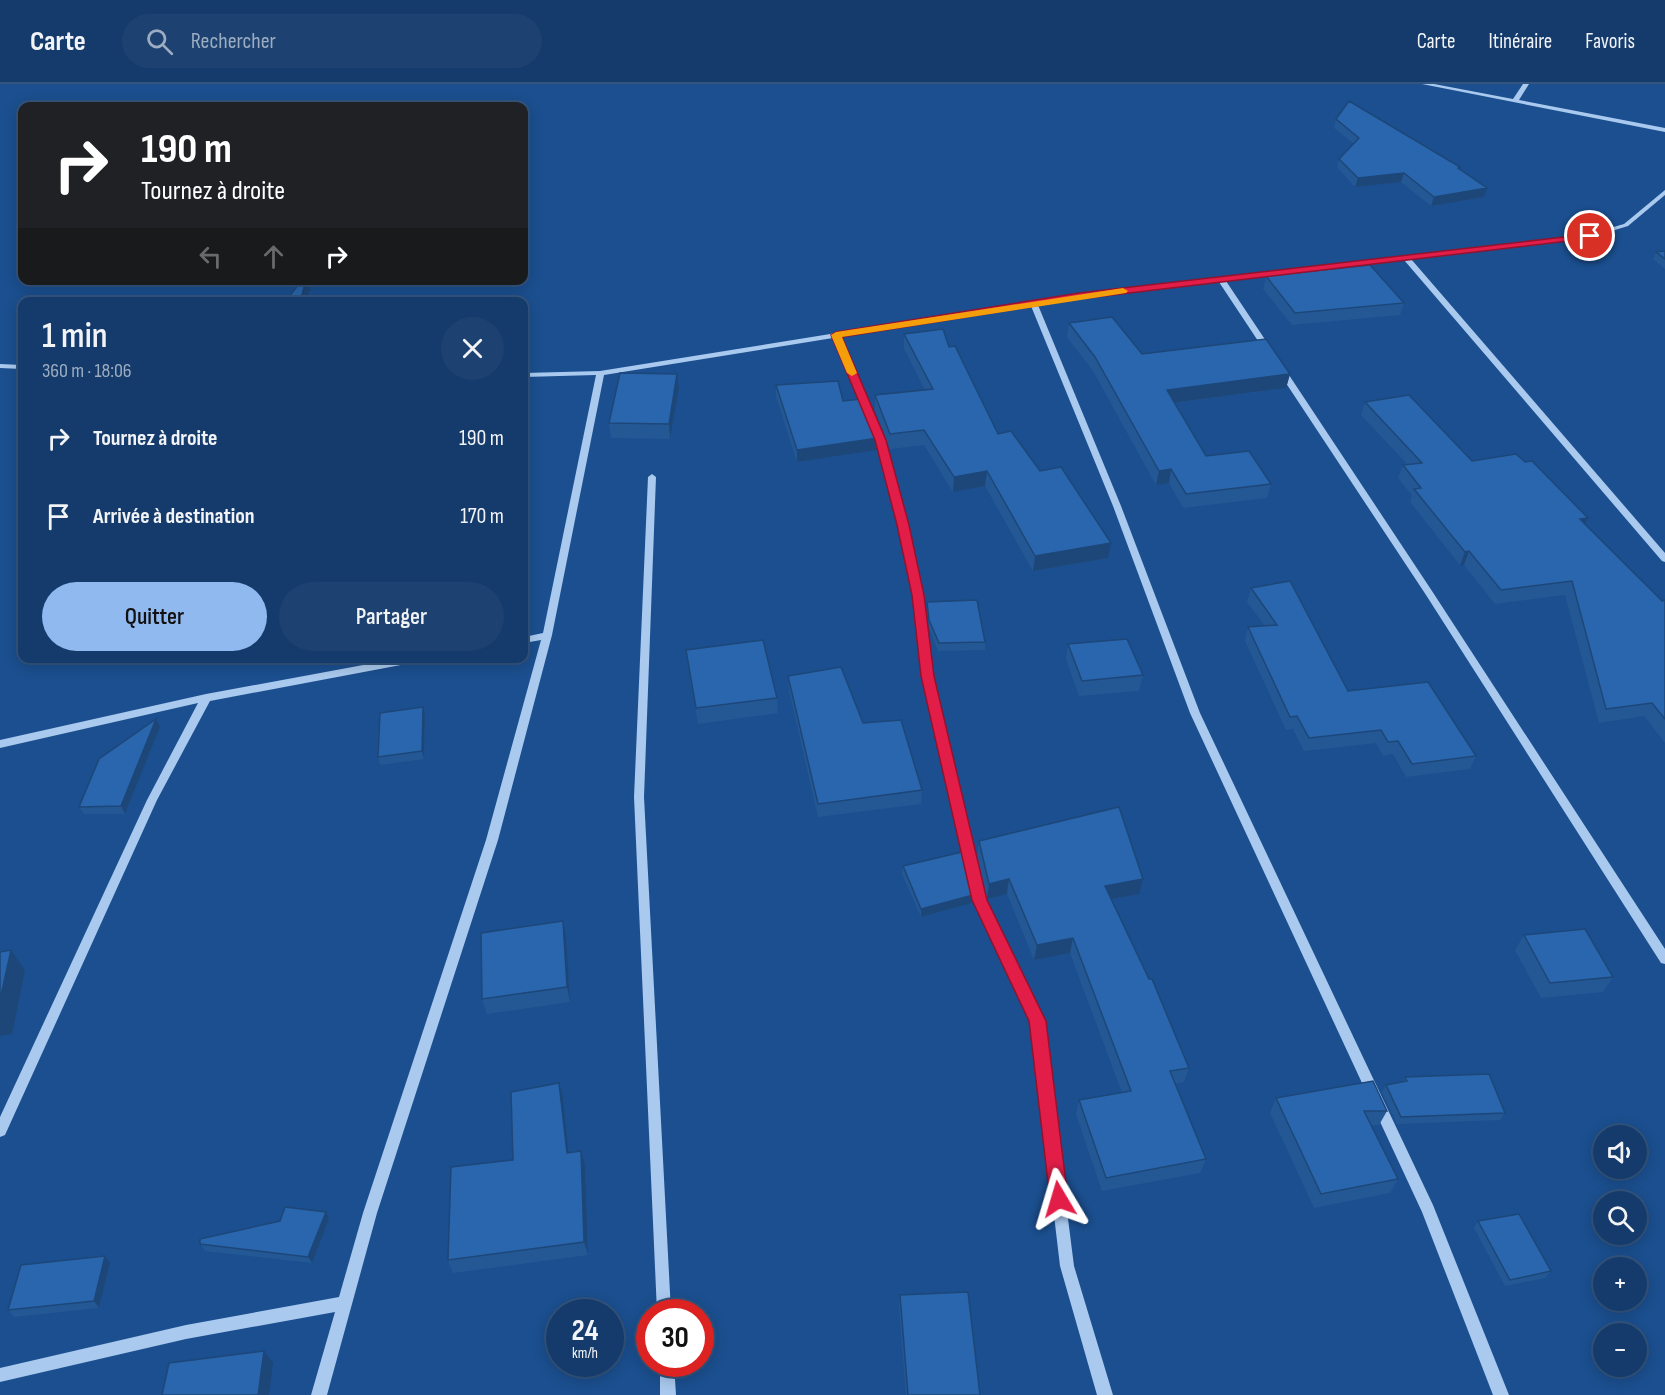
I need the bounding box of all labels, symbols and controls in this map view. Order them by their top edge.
search box [122,14,542,68]
text: Carte [30,25,86,58]
icon: search [143,25,176,58]
text: Rechercher [191,28,276,55]
text: Carte [1417,29,1456,54]
text: Itinéraire [1489,29,1552,54]
text: Favoris [1585,29,1635,54]
text: 190 m [141,124,232,175]
icon: right [42,126,120,204]
text: Tournez à droite [141,175,285,207]
pin [1564,210,1615,261]
icon: arrive [1573,219,1606,252]
icon: left [194,240,227,273]
icon: ahead [257,240,290,273]
icon: right [320,240,353,273]
text: 1 min [42,315,107,358]
button: close [441,317,504,380]
text: 360 m · 18:06 [42,359,132,383]
icon: right [42,422,75,455]
text: Tournez à droite [93,425,218,452]
text: 190 m [459,425,504,452]
icon: arrive [42,500,75,533]
text: Arrivée à destination [93,503,255,530]
text: 170 m [460,503,504,530]
button: Quitter [42,582,267,651]
button: Partager [279,582,504,651]
map controls [1593,1125,1647,1377]
button: sound [1593,1125,1647,1179]
position arrow [1027,1167,1091,1231]
button: search [1593,1191,1647,1245]
button: + [1593,1257,1647,1311]
speed limit sign: 30 [636,1299,714,1377]
text: 24 [572,1313,598,1349]
button: − [1593,1323,1647,1377]
text: km/h [572,1344,598,1363]

